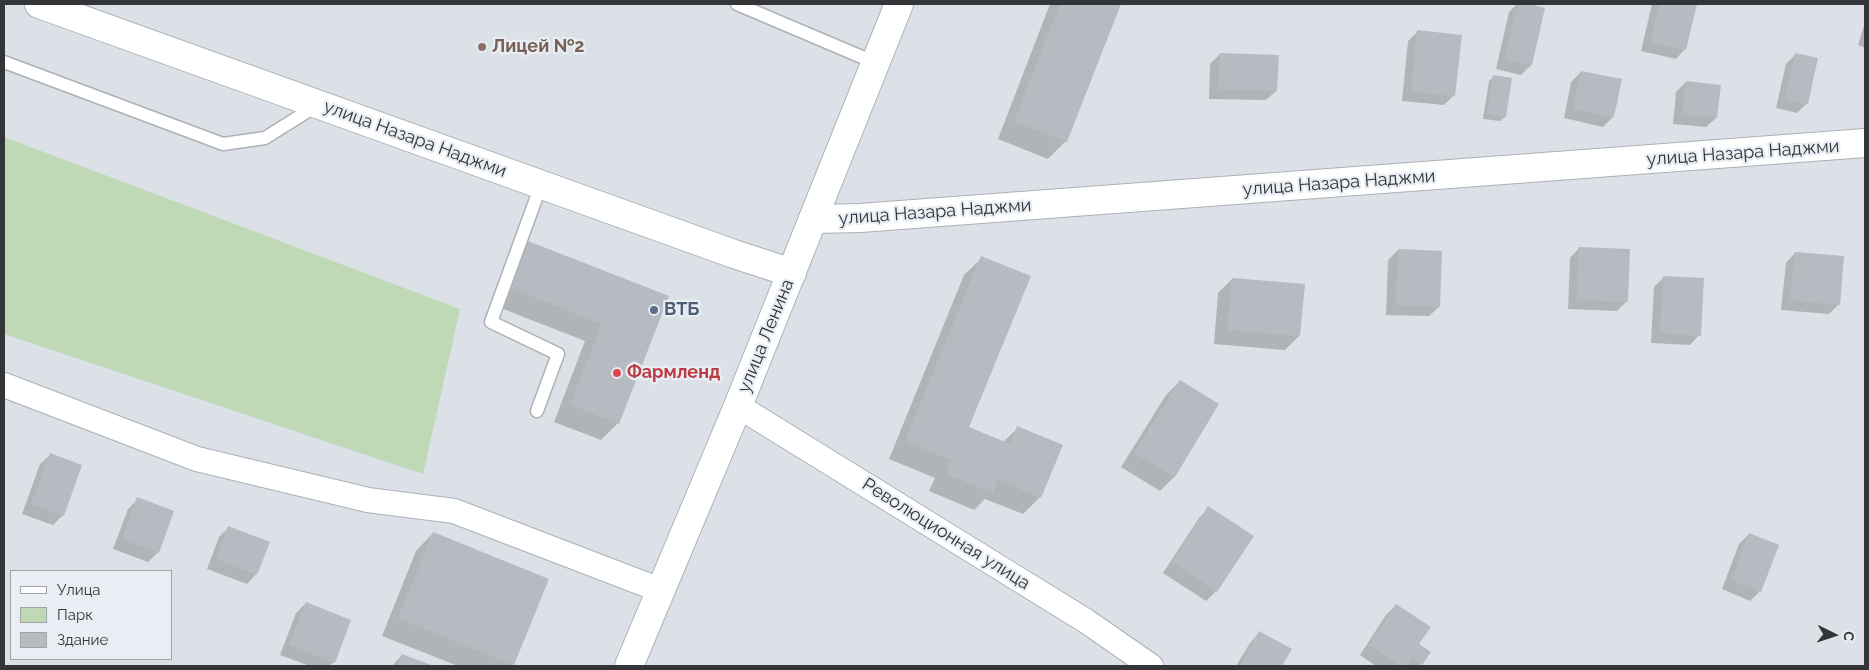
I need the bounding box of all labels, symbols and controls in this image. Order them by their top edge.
place label: Лицей №2 [492,36,584,58]
marker: Лицей №2 [476,41,488,53]
street label: улица Назара Наджми [321,96,509,182]
street label: улица Назара Наджми [1646,135,1840,171]
street label: улица Назара Наджми [1242,165,1436,201]
street label: улица Назара Наджми [838,194,1032,230]
street label: улица Ленина [733,276,799,396]
place label: ВТБ [664,299,699,321]
marker: ВТБ [648,304,660,316]
place label: Фармленд [627,362,720,384]
marker: Фармленд [611,367,623,379]
street label: Революционная улица [858,473,1034,595]
legend [10,570,172,660]
text: Улица [57,581,101,599]
text: Парк [57,606,93,624]
north arrow [1809,610,1859,660]
text: Здание [57,631,108,649]
text: С [1841,631,1857,641]

